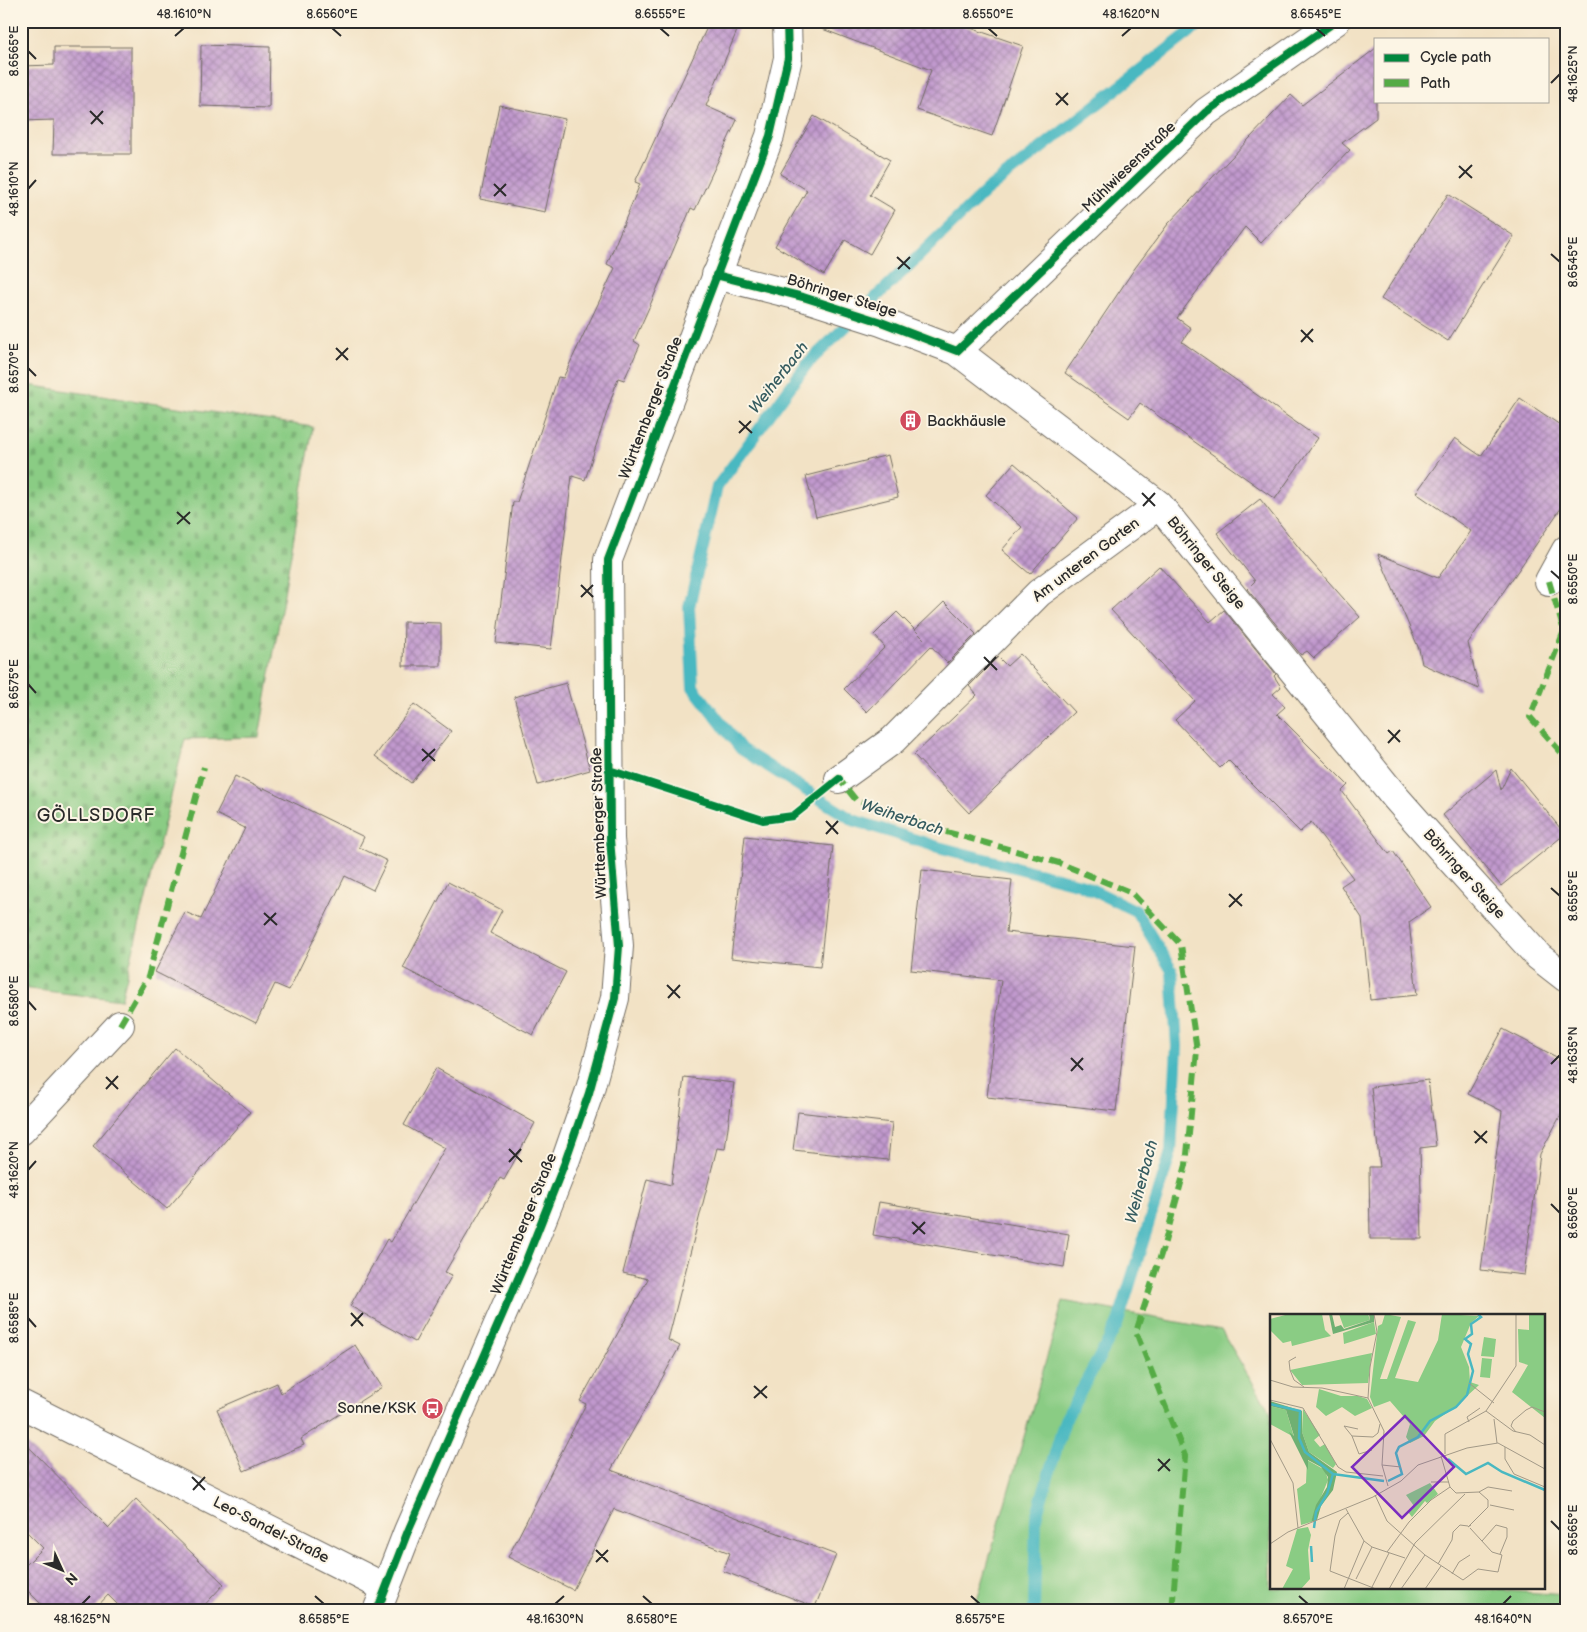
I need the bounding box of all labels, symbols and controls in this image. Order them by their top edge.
text: 48.1610°N [157,7,211,22]
text: 8.6560°E [306,7,358,22]
text: 8.6555°E [635,7,685,22]
text: 8.6550°E [963,7,1014,22]
text: 48.1620°N [1102,7,1160,22]
text: 8.6545°E [1290,7,1342,22]
text: 8.6565°E [7,25,22,77]
legend [1374,38,1550,102]
text: 48.1625°N [1566,46,1581,103]
text: Cycle path [1420,48,1491,67]
text: Path [1420,74,1450,93]
street label: Mühlwiesenstraße [1078,117,1180,217]
text: 48.1610°N [7,162,22,216]
text: 8.6545°E [1566,236,1581,288]
street label: Böhringer Steige [785,270,900,322]
street label: Württemberger Straße [615,334,687,482]
water label: Weiherbach [745,338,813,418]
text: 8.6570°E [7,343,22,393]
building icon: Backhäusle [899,409,923,433]
place label: Backhäusle [927,412,1006,431]
street label: Böhringer Steige [1163,513,1249,613]
street label: Am unteren Garten [1029,514,1143,606]
text: 8.6550°E [1566,553,1581,604]
text: 8.6575°E [7,659,22,709]
street label: Württemberger Straße [587,747,611,899]
water label: Weiherbach [858,796,946,840]
district label: GÖLLSDORF [37,804,155,826]
street label: Böhringer Steige [1419,825,1509,923]
text: 8.6555°E [1566,871,1581,921]
text: 8.6580°E [7,975,22,1027]
text: 48.1635°N [1566,1026,1581,1084]
water label: Weiherbach [1122,1138,1162,1226]
text: 48.1620°N [7,1141,22,1199]
street label: Württemberger Straße [487,1150,561,1298]
text: 8.6560°E [1566,1187,1581,1239]
text: 8.6585°E [7,1293,22,1343]
inset map [1270,1314,1544,1590]
bus stop icon: Sonne/KSK [420,1396,444,1420]
place label: Sonne/KSK [337,1399,416,1418]
street label: Leo-Sandel-Straße [210,1492,332,1568]
text: 8.6565°E [1566,1504,1581,1556]
north arrow [38,1544,88,1594]
text: N [61,1569,81,1588]
text: 48.1625°N [54,1612,111,1627]
text: 8.6585°E [299,1612,349,1627]
text: 48.1630°N [526,1612,584,1627]
text: 8.6580°E [626,1612,678,1627]
text: 8.6575°E [955,1612,1005,1627]
text: 8.6570°E [1283,1612,1333,1627]
text: 48.1640°N [1474,1612,1532,1627]

